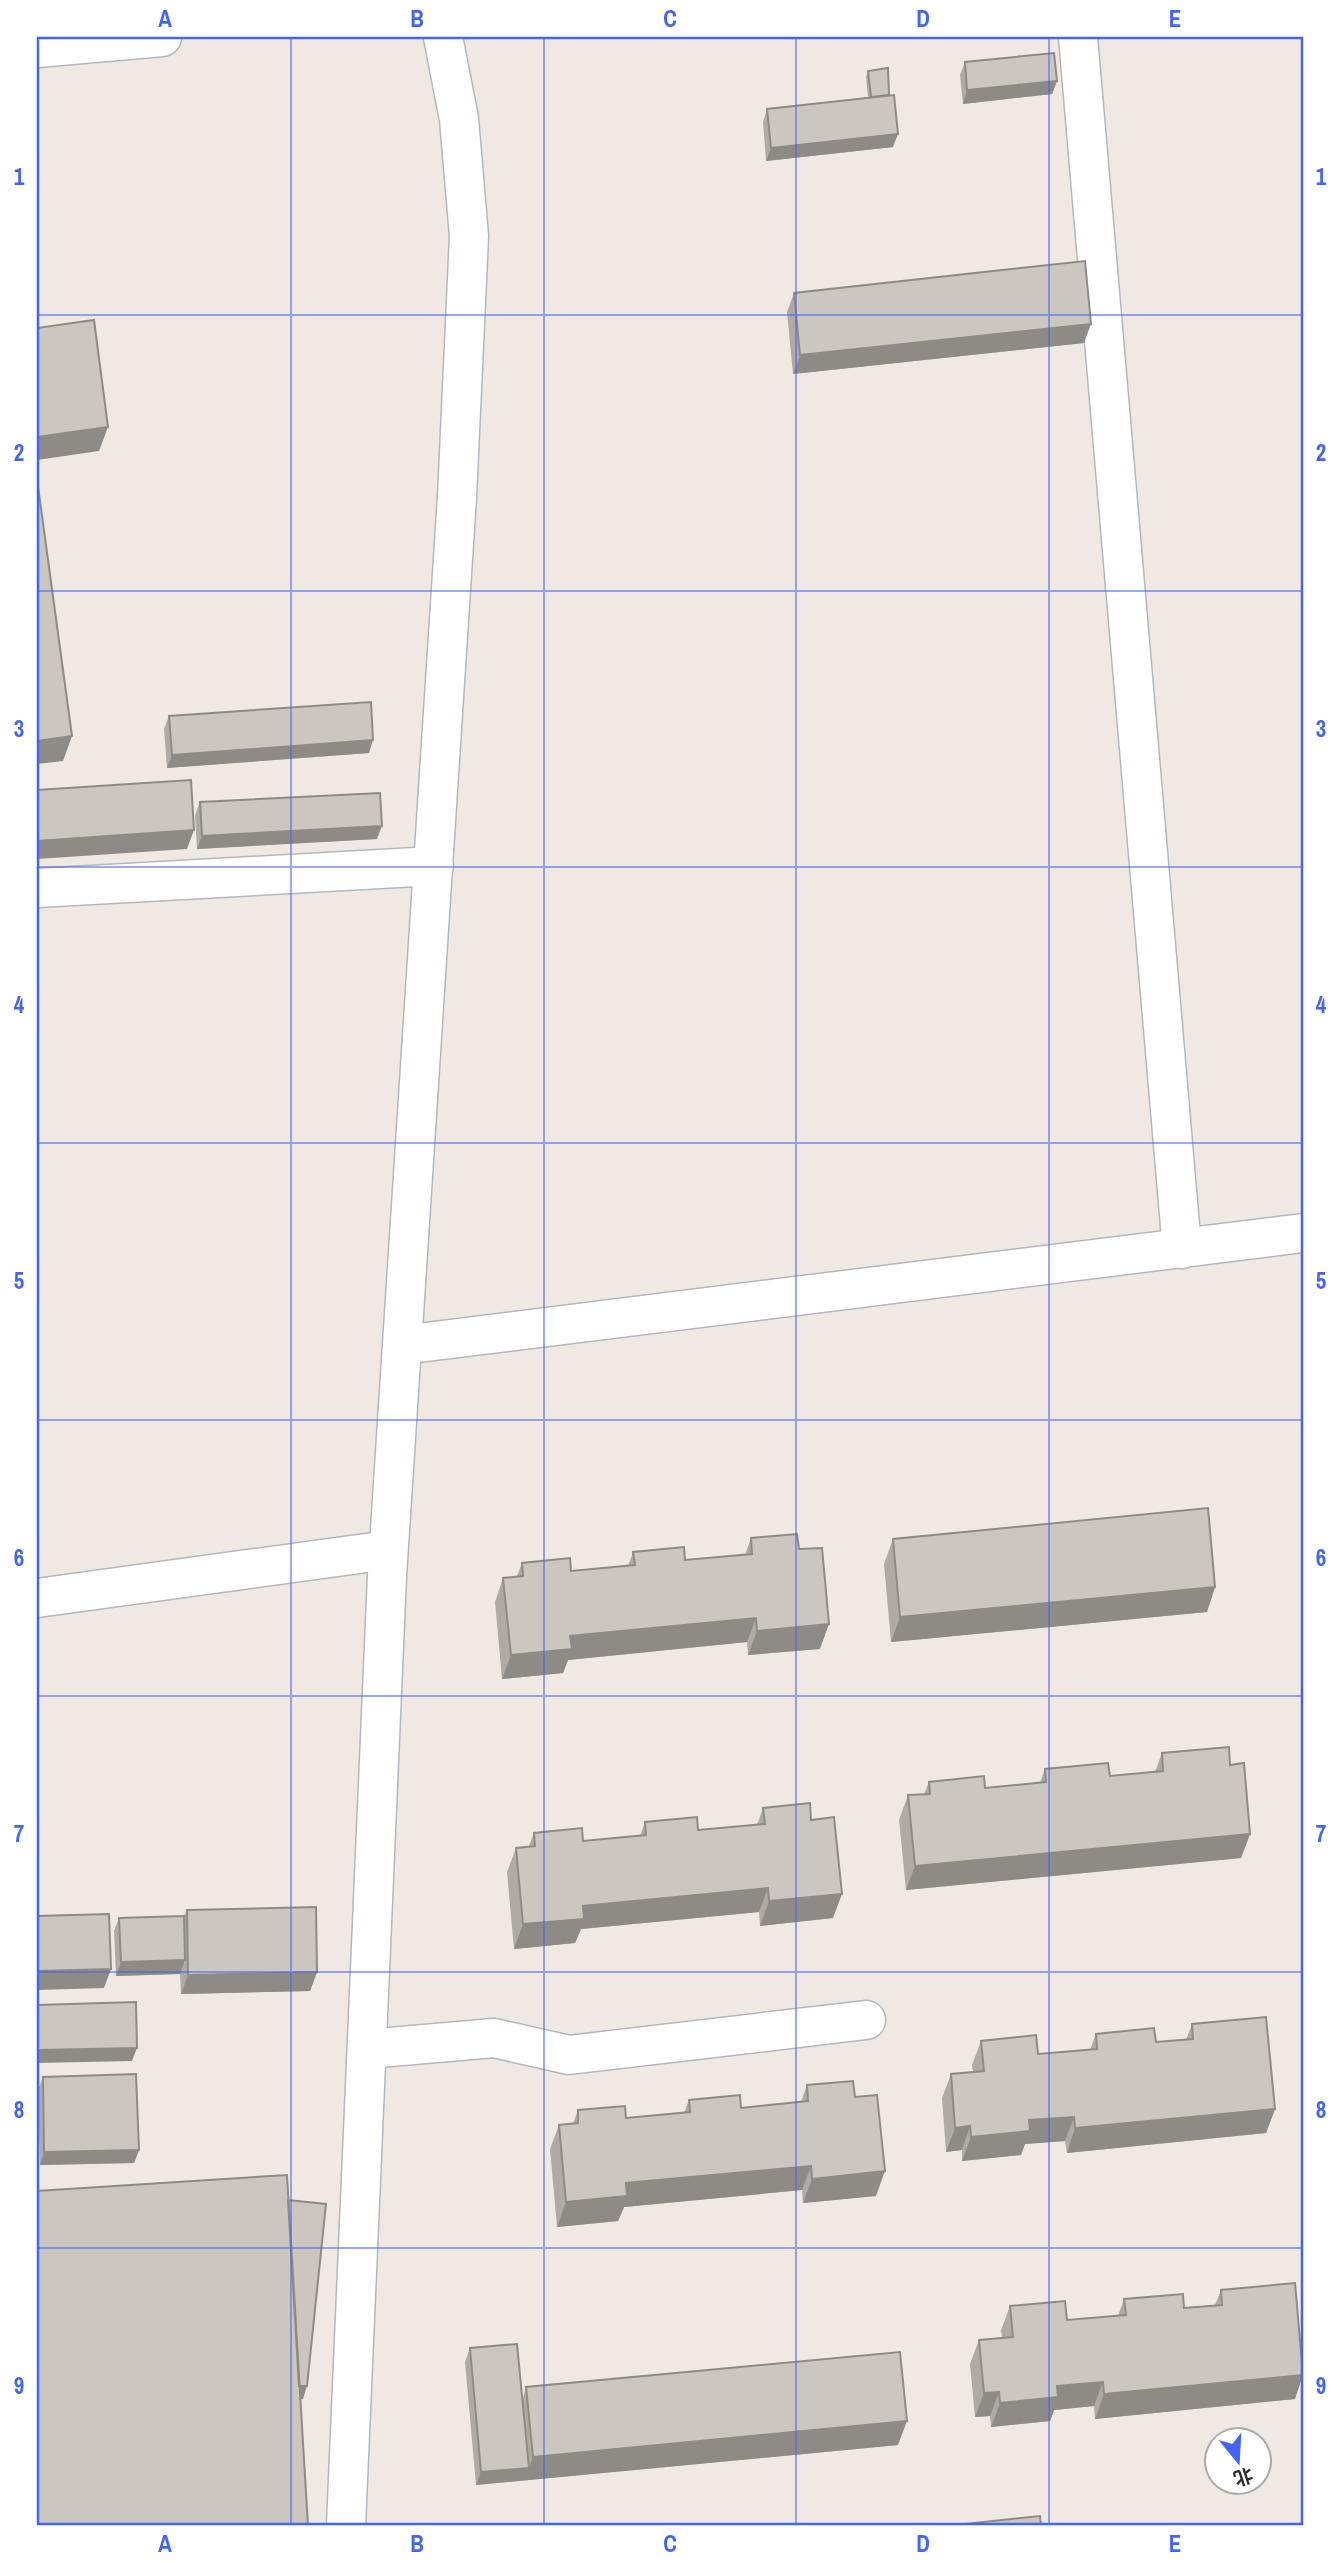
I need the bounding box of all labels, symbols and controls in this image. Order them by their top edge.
text: A [158,3,172,34]
text: B [410,3,424,34]
text: C [663,3,677,34]
text: D [916,3,930,34]
text: E [1169,3,1181,34]
text: 1 [14,161,25,192]
text: 1 [1316,161,1327,192]
text: 2 [14,437,24,468]
text: 2 [1316,437,1326,468]
text: 3 [14,713,24,744]
text: 3 [1316,713,1326,744]
text: 4 [14,989,25,1020]
text: 4 [1316,989,1327,1020]
text: 5 [14,1265,24,1296]
text: 5 [1316,1265,1326,1296]
text: 6 [14,1542,24,1573]
text: 6 [1316,1542,1326,1573]
text: 7 [14,1818,24,1849]
text: 7 [1316,1818,1326,1849]
text: 8 [14,2094,24,2125]
text: 8 [1316,2094,1326,2125]
text: 9 [14,2370,24,2401]
text: 9 [1316,2370,1326,2401]
north arrow [1204,2426,1274,2496]
text: 北 [1230,2462,1256,2492]
text: A [158,2528,172,2559]
text: B [410,2528,424,2559]
text: C [663,2528,677,2559]
text: D [916,2528,930,2559]
text: E [1169,2528,1181,2559]

